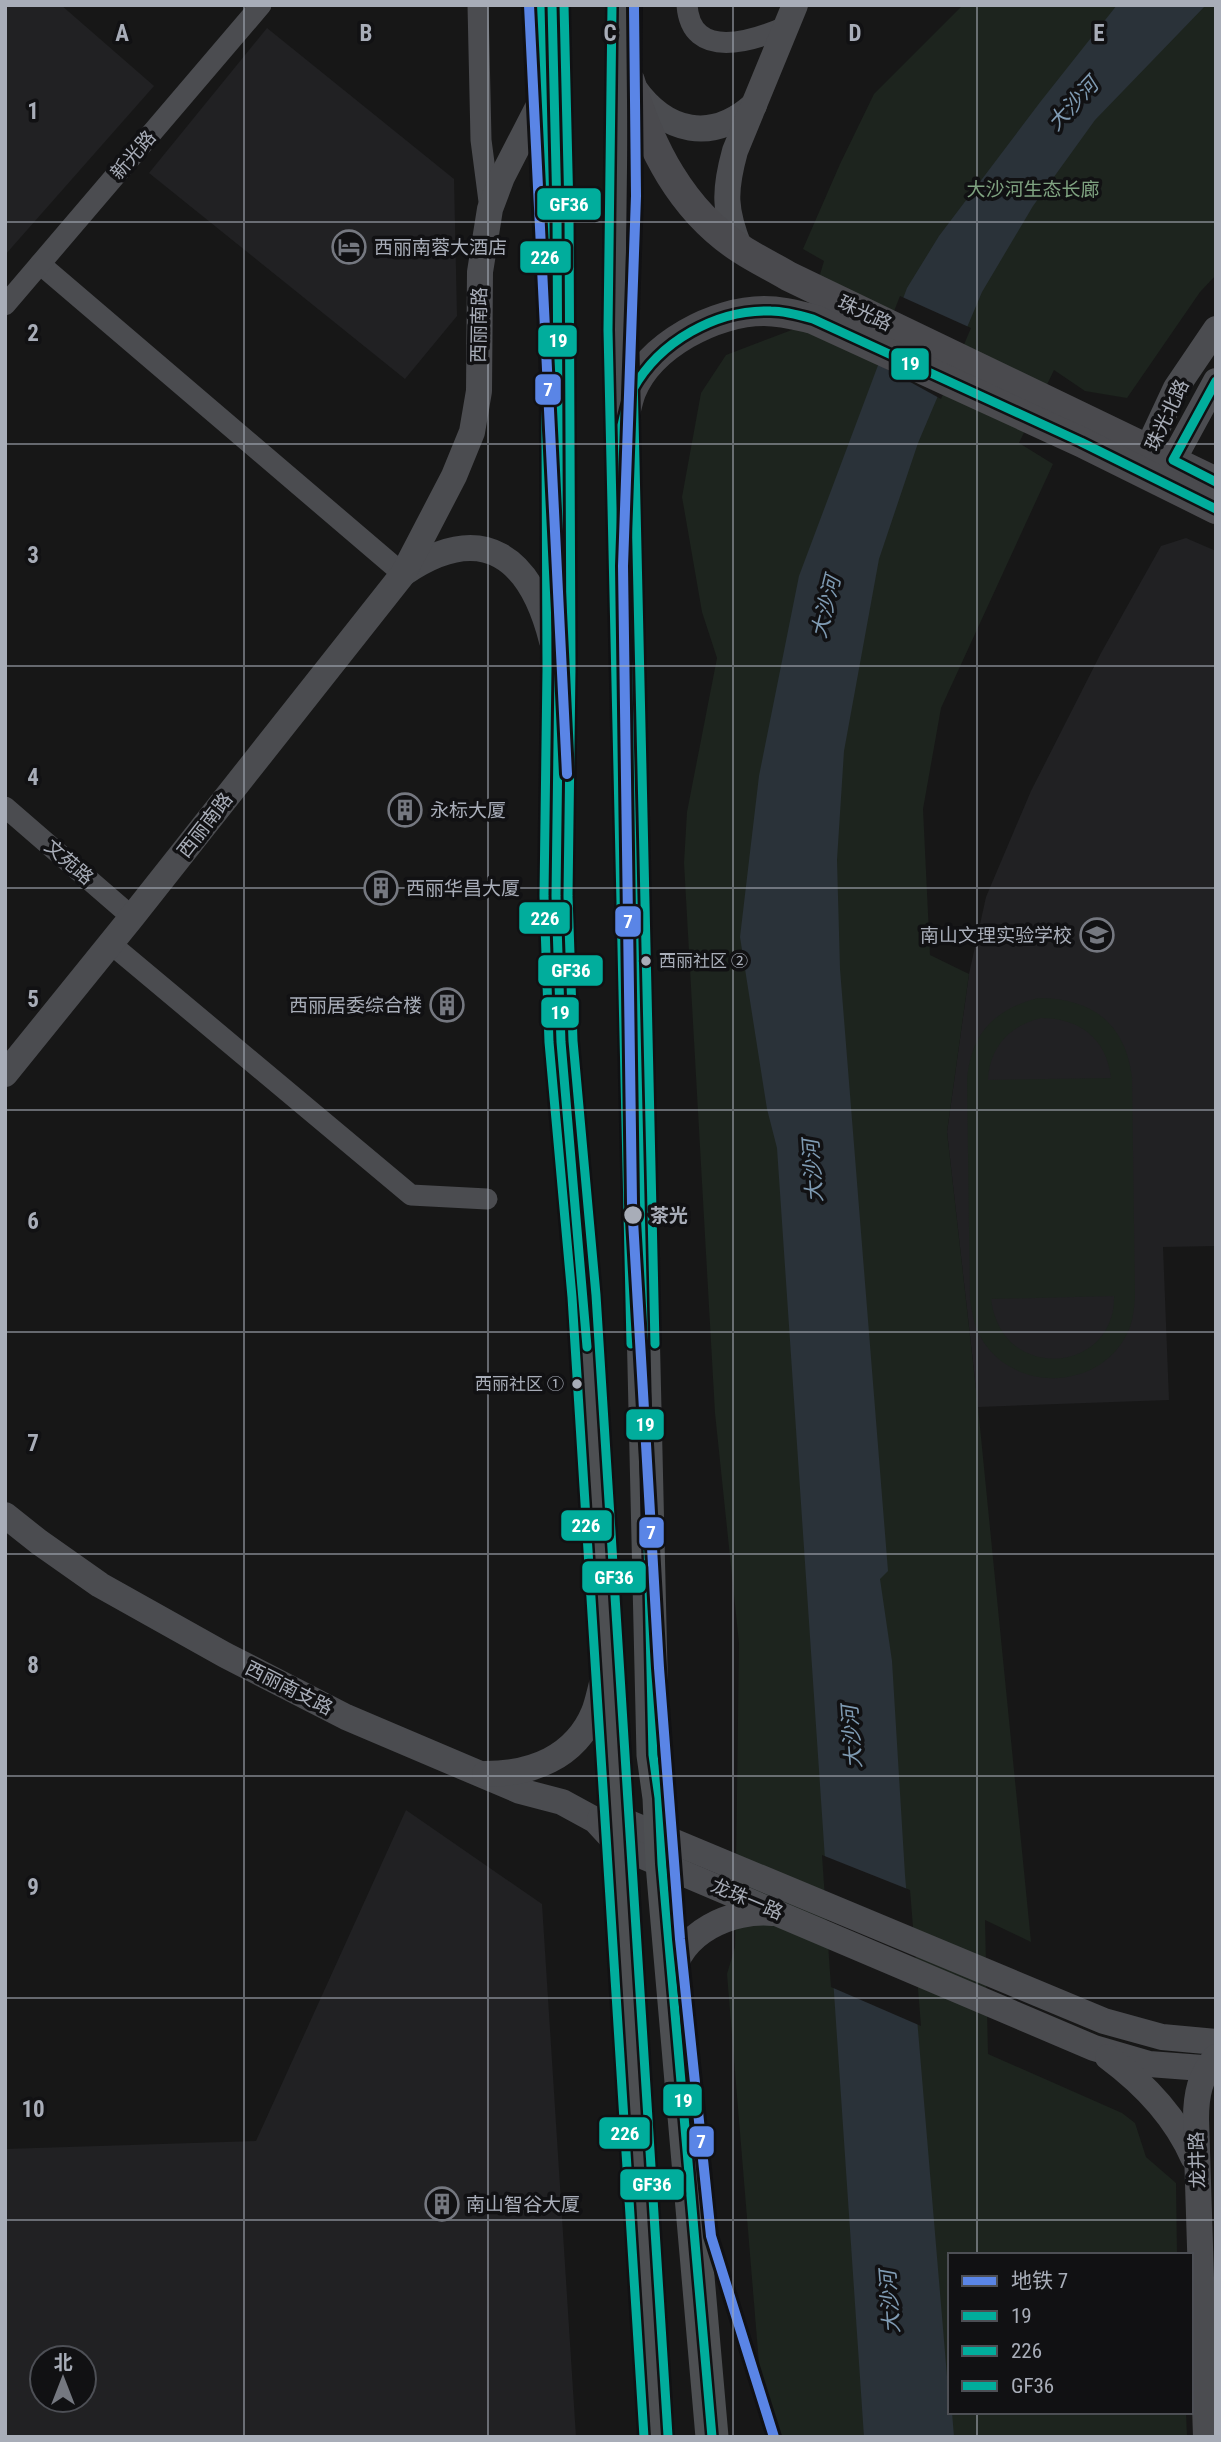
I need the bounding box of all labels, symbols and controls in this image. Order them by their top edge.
text: A [115,20,129,47]
text: B [360,20,372,47]
text: C [603,20,617,47]
text: D [849,20,862,47]
text: E [1093,20,1105,47]
water label: 大沙河 [1043,70,1106,135]
text: 1 [27,98,39,125]
street label: 新光路 [106,126,160,184]
park label: 大沙河生态长廊 [966,178,1100,201]
line badge: GF36 [536,187,602,221]
text: GF36 [549,193,589,216]
hotel icon: 西丽南蓉大酒店 [330,228,368,266]
place label: 西丽南蓉大酒店 [374,236,507,259]
line badge: 226 [519,240,572,274]
text: 226 [531,246,559,269]
street label: 西丽南路 [467,287,491,363]
street label: 珠光路 [834,291,896,335]
text: 2 [27,320,39,347]
line badge: 19 [537,324,578,358]
text: 19 [548,329,568,352]
line badge: 19 [890,347,930,381]
text: 19 [900,352,920,375]
line badge: 7 [534,373,562,406]
street label: 珠光北路 [1141,376,1193,454]
text: 7 [543,378,553,401]
text: 3 [27,542,39,569]
water label: 大沙河 [807,570,846,640]
text: 4 [27,764,39,791]
street label: 西丽南路 [173,788,237,862]
building icon: 永标大厦 [386,791,424,829]
place label: 永标大厦 [430,799,506,822]
street label: 文苑路 [40,835,98,889]
building icon: 西丽华昌大厦 [362,869,400,907]
place label: 西丽华昌大厦 [406,877,520,900]
line badge: 226 [518,901,571,935]
line badge: 7 [614,905,642,938]
text: 226 [531,907,559,930]
text: 7 [623,910,633,933]
school or university icon: 南山文理实验学校 [1078,916,1116,954]
place label: 南山文理实验学校 [920,924,1072,947]
place label: 西丽社区 ② [659,951,748,971]
line badge: GF36 [537,954,604,987]
marker: 西丽社区 ② [639,954,653,968]
text: GF36 [551,959,591,982]
text: 5 [27,986,39,1013]
building icon: 西丽居委综合楼 [428,986,466,1024]
place label: 西丽居委综合楼 [289,994,422,1017]
line badge: 19 [540,996,580,1029]
text: 19 [550,1001,570,1024]
water label: 大沙河 [799,1135,827,1203]
marker: 茶光 [622,1204,644,1226]
place label: 茶光 [650,1204,688,1227]
text: 6 [27,1208,39,1235]
place label: 西丽社区 ① [475,1374,564,1394]
marker: 西丽社区 ① [570,1377,584,1391]
line badge: 19 [625,1408,665,1441]
text: 19 [635,1413,655,1436]
text: 7 [27,1430,39,1457]
line badge: 226 [560,1509,613,1542]
text: 226 [572,1514,600,1537]
line badge: 7 [638,1516,665,1549]
text: 7 [646,1521,656,1544]
line badge: GF36 [581,1560,647,1594]
text: GF36 [594,1566,634,1589]
text: 8 [27,1652,39,1679]
street label: 西丽南支路 [241,1656,337,1720]
water label: 大沙河 [838,1701,866,1769]
text: 9 [27,1874,39,1901]
street label: 龙珠一路 [708,1874,786,1924]
line badge: 19 [662,2083,703,2117]
text: 19 [673,2089,693,2112]
text: 10 [21,2096,45,2123]
line badge: 226 [598,2116,651,2150]
text: 226 [611,2122,639,2145]
line badge: 7 [688,2125,715,2158]
text: 7 [696,2130,706,2153]
street label: 龙井路 [1185,2131,1209,2189]
line badge: GF36 [619,2168,685,2201]
text: GF36 [632,2173,672,2196]
building icon: 南山智谷大厦 [423,2185,461,2223]
place label: 南山智谷大厦 [466,2193,580,2216]
legend [948,2253,1193,2414]
water label: 大沙河 [876,2266,904,2334]
text: 地铁 7 [1011,2269,1068,2293]
text: 19 [1011,2304,1032,2328]
text: 226 [1011,2339,1042,2363]
north arrow [28,2344,98,2414]
text: 北 [53,2351,73,2374]
text: GF36 [1011,2374,1054,2398]

